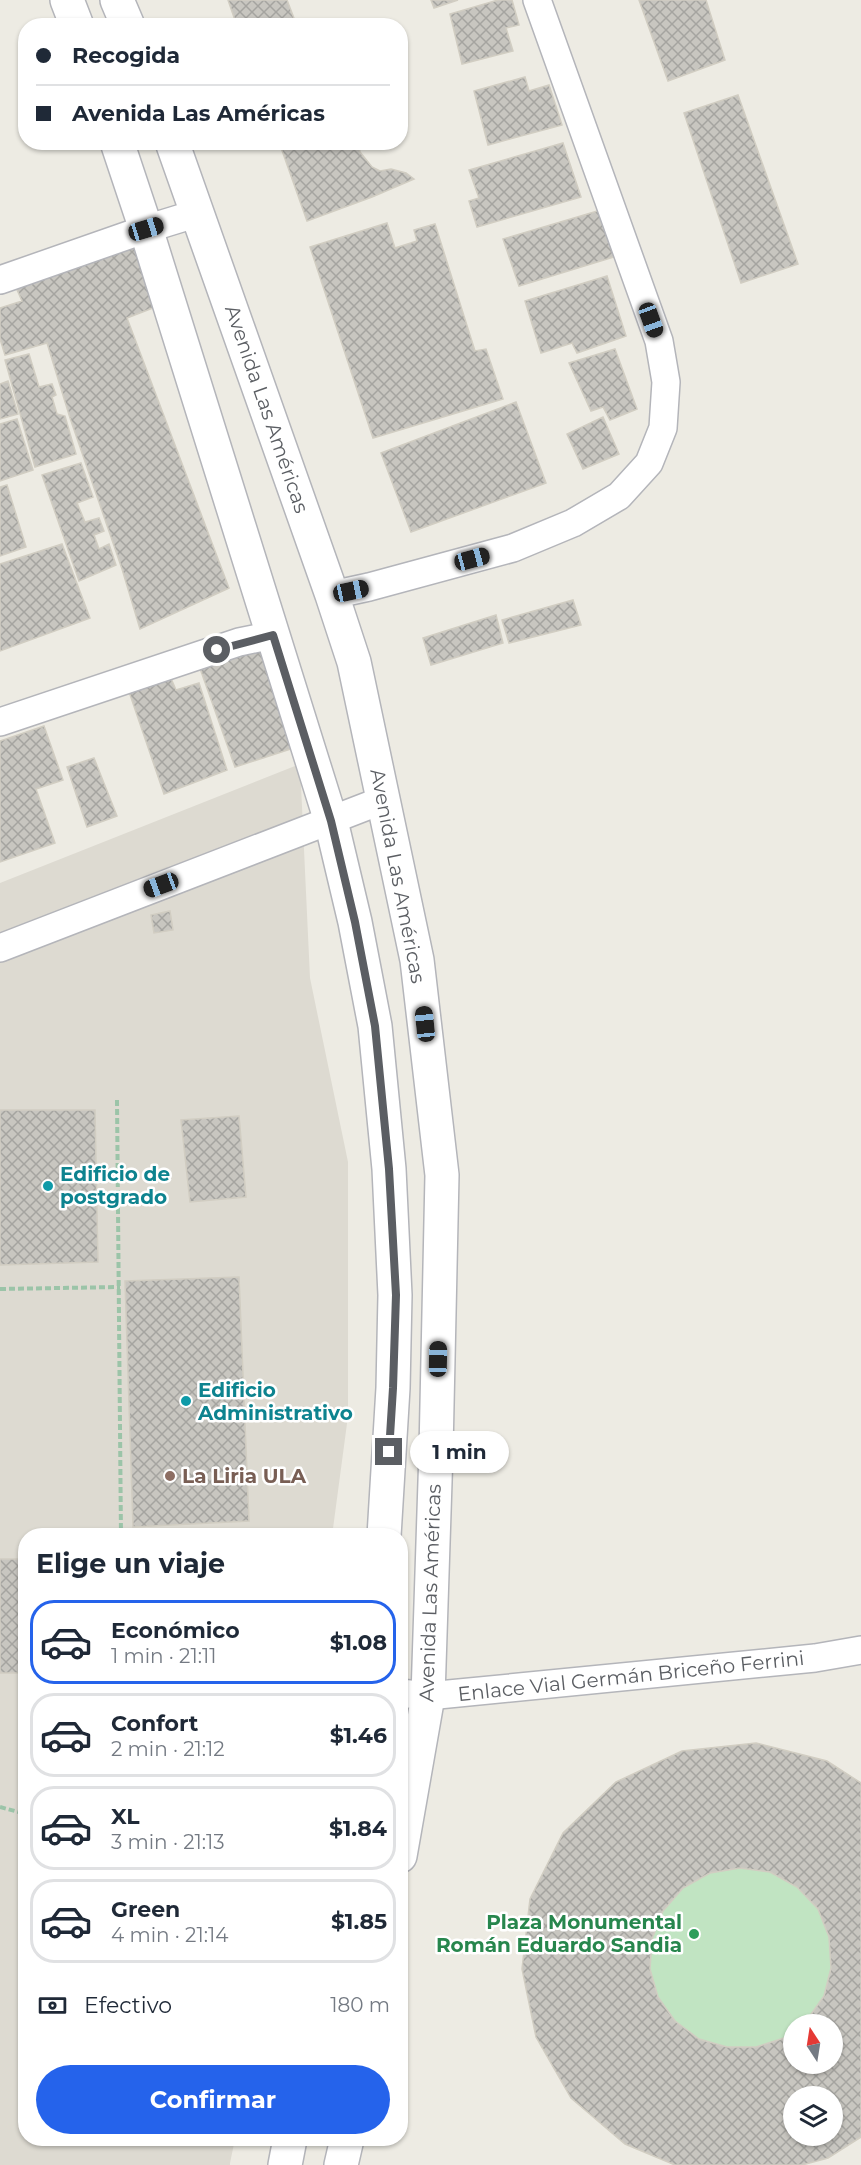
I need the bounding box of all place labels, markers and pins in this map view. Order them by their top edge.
place label: Edificio de postgrado [60,1162,170,1209]
marker: Edificio de postgrado [41,1179,55,1193]
place label: Edificio Administrativo [197,1378,353,1425]
marker: Edificio Administrativo [179,1394,193,1408]
place label: La Liria ULA [182,1464,307,1488]
marker: La Liria ULA [163,1469,177,1483]
place label: Plaza Monumental Román Eduardo Sandia [436,1910,682,1957]
marker: Plaza Monumental Román Eduardo Sandia [687,1927,701,1941]

